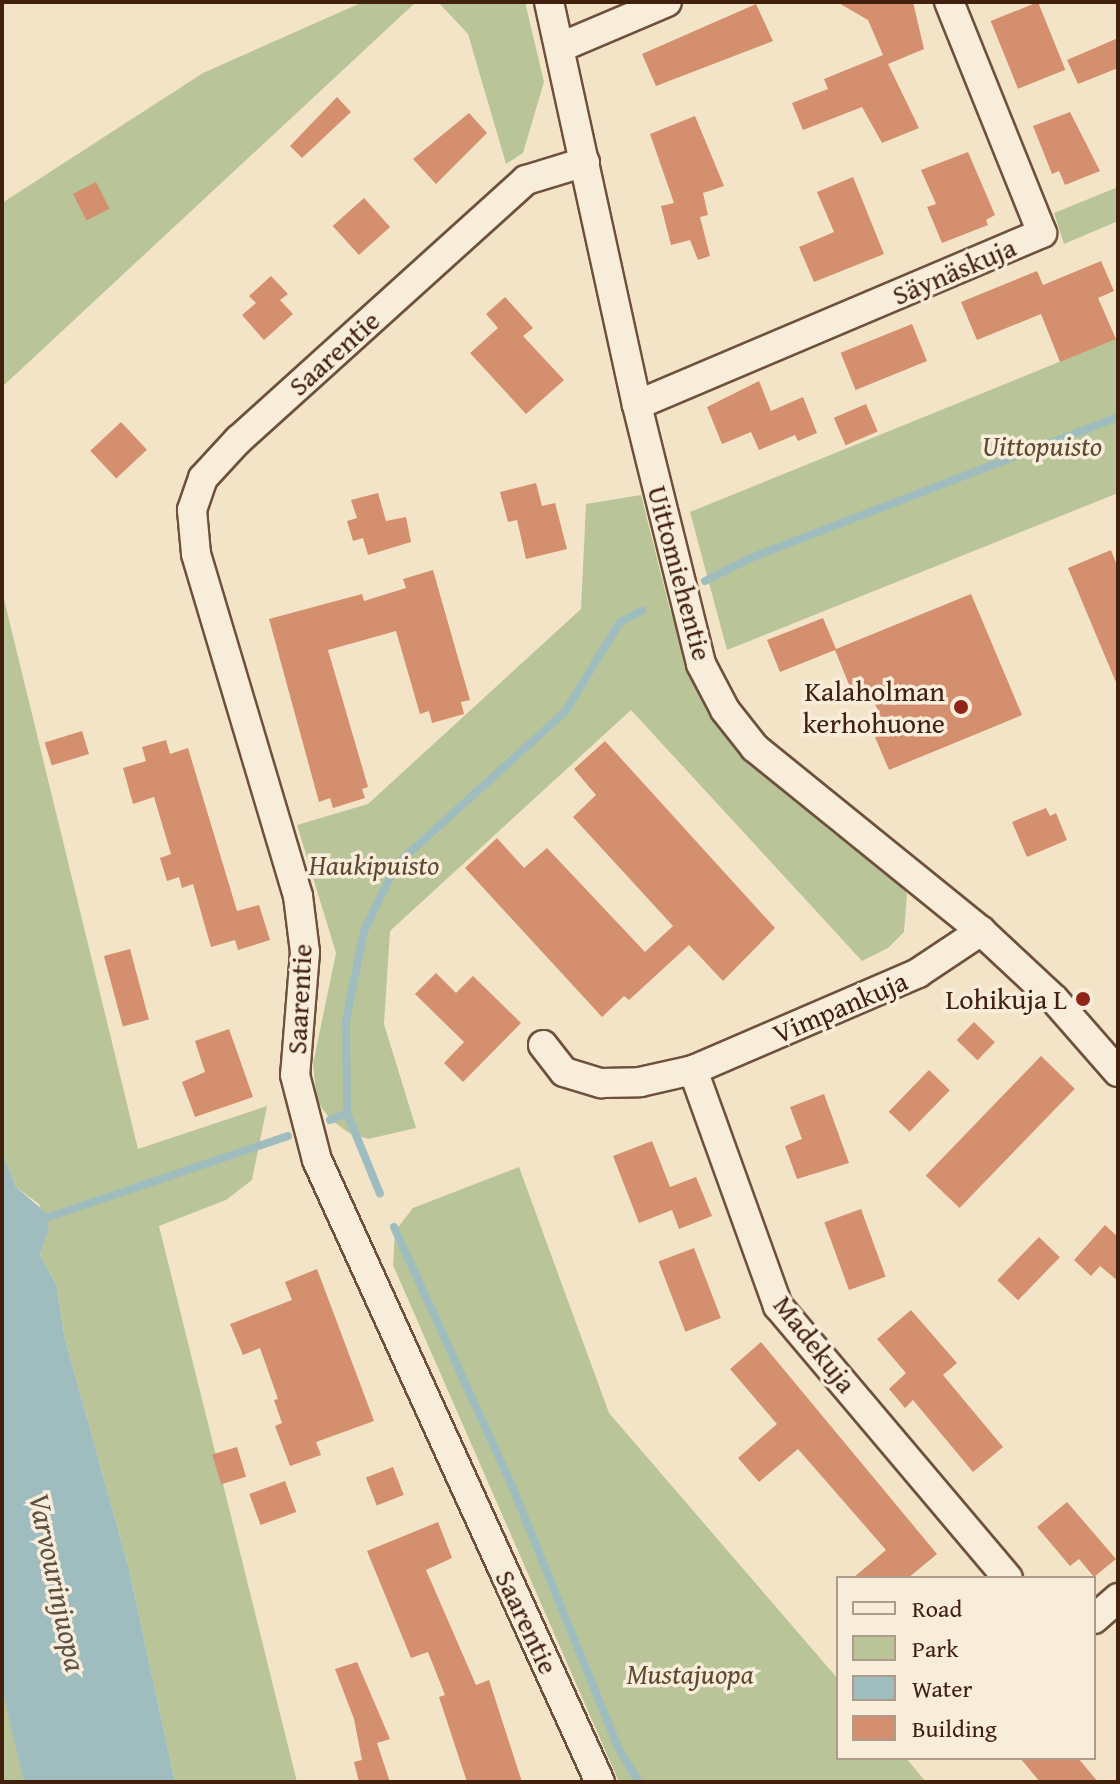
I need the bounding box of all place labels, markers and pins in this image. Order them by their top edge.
place label: Kalaholman kerhohuone [803,674,945,740]
marker: Kalaholman kerhohuone [952,698,970,716]
place label: Lohikuja L [946,982,1067,1016]
marker: Lohikuja L [1074,990,1092,1008]

